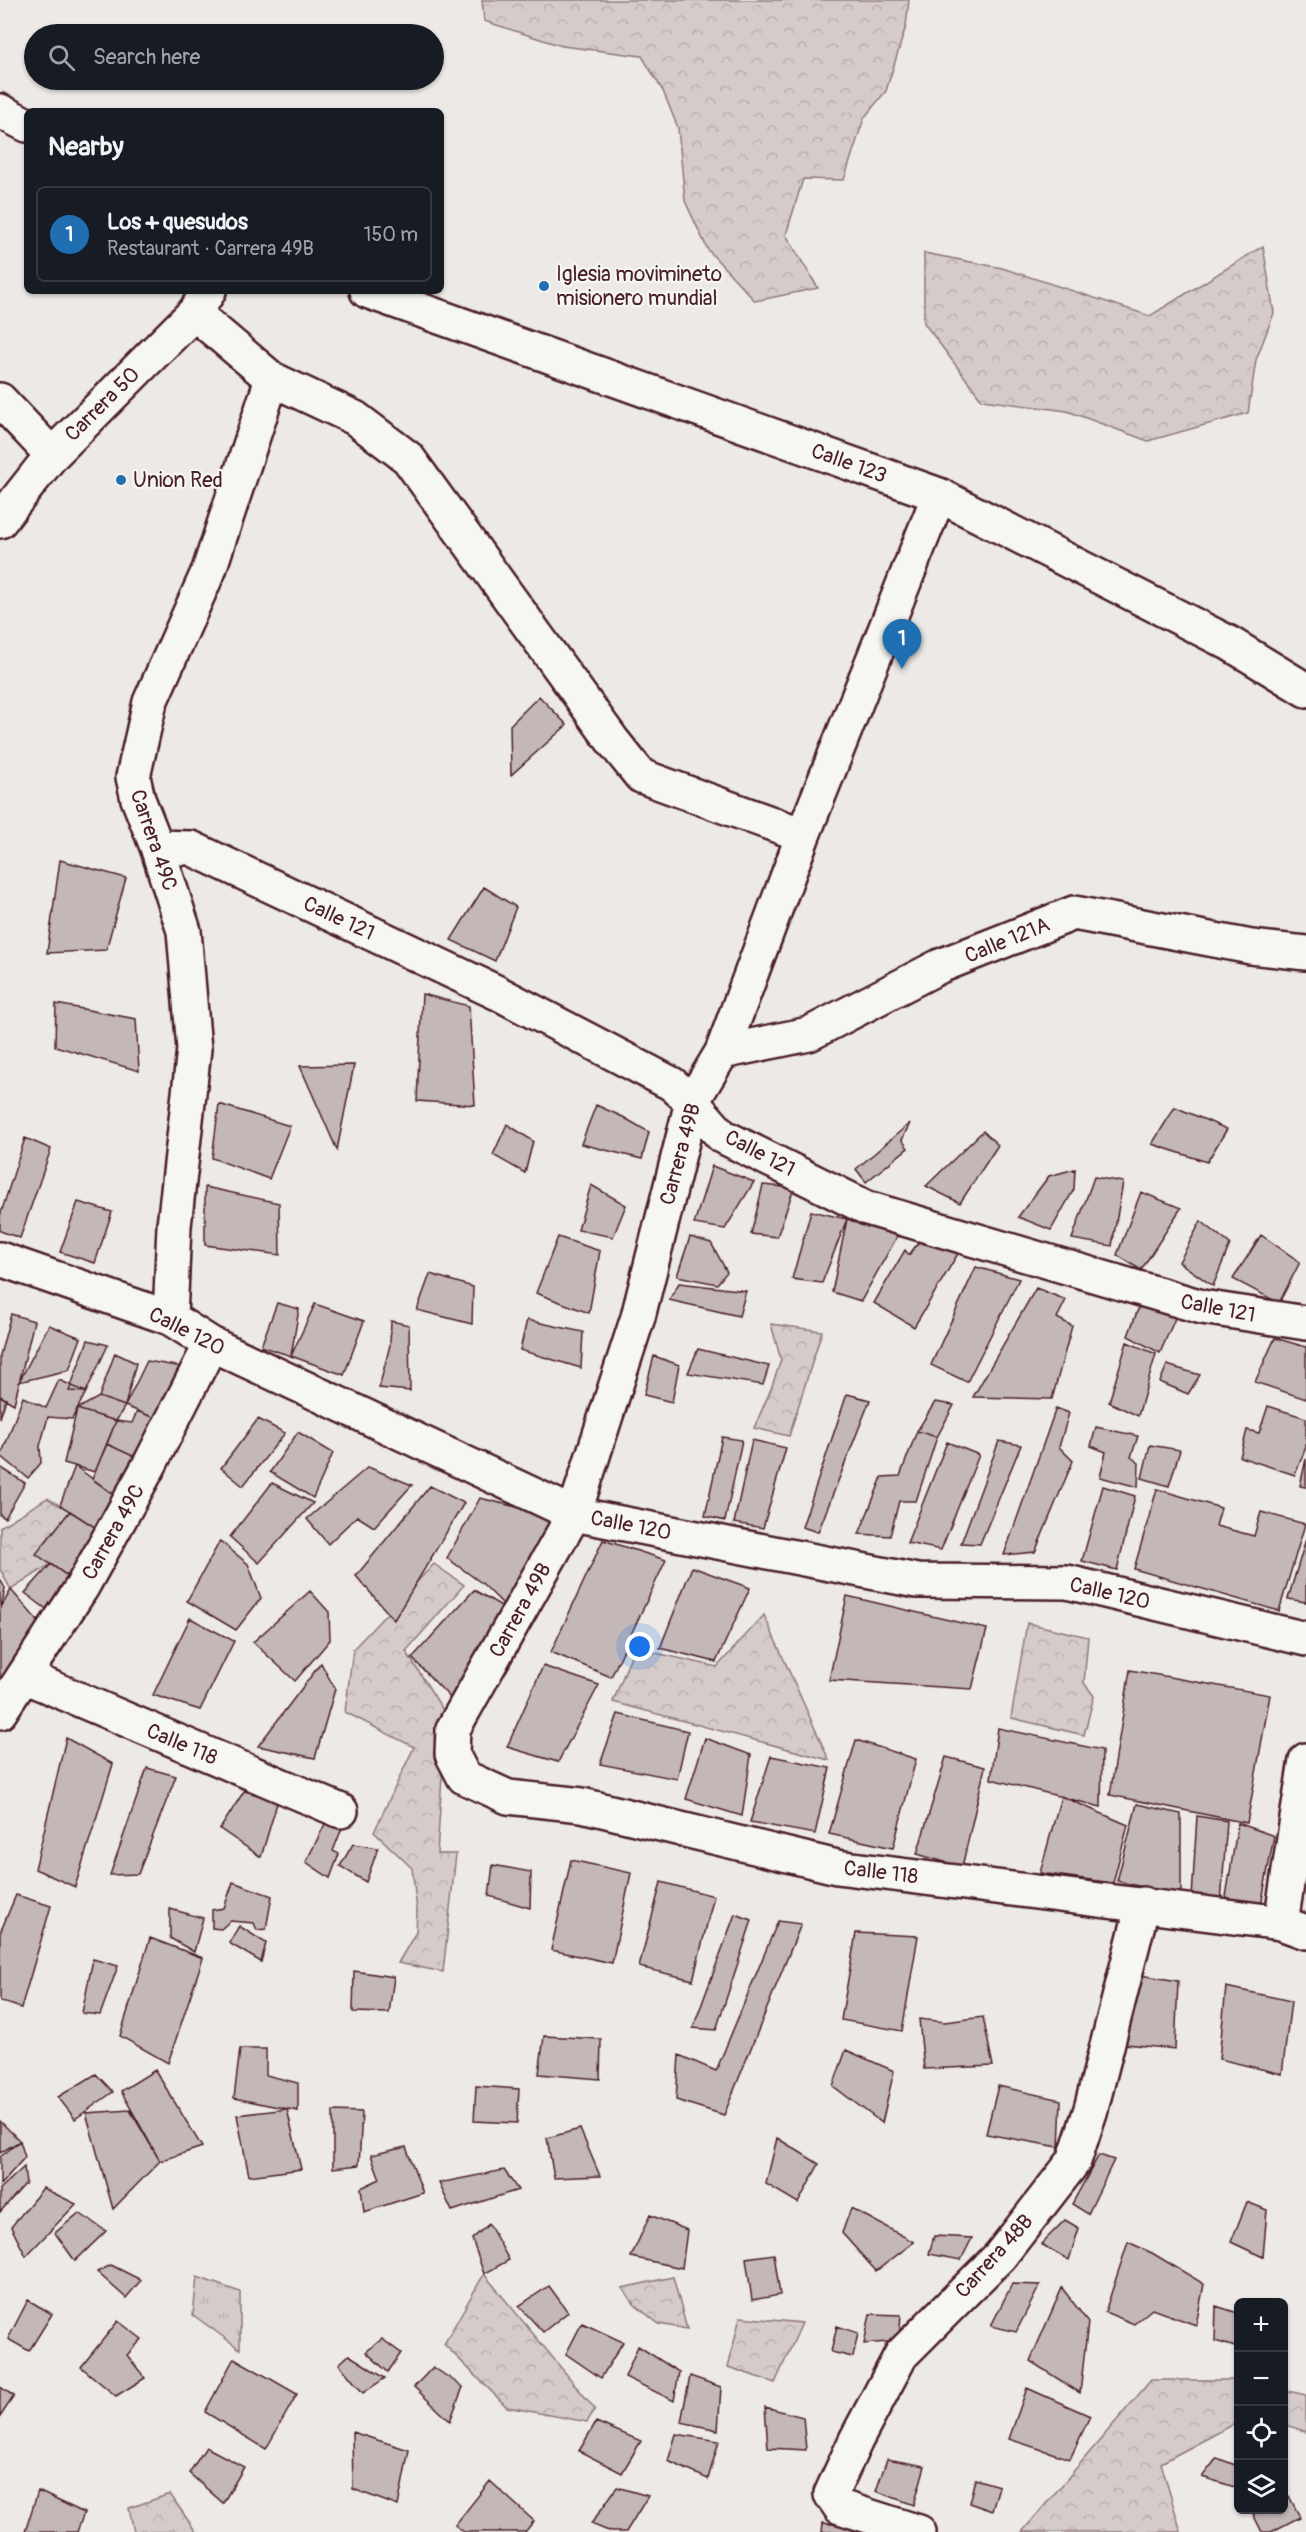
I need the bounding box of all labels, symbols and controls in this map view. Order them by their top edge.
search box [24,24,444,90]
icon: search [45,41,78,74]
text: Search here [93,43,200,71]
text: Nearby [48,131,124,163]
text: Los + quesudos [107,208,248,236]
text: 1 [66,222,73,247]
text: 150 m [364,222,418,247]
text: Restaurant · Carrera 49B [107,236,314,261]
place label: Iglesia movimineto misionero mundial [556,261,722,312]
marker: Iglesia movimineto misionero mundial [537,279,551,293]
street label: Carrera 50 [59,361,146,448]
street label: Calle 123 [807,437,890,490]
place label: Union Red [133,467,223,494]
marker: Union Red [114,473,128,487]
pin: 1 [882,620,922,669]
street label: Carrera 49C [124,786,183,894]
street label: Calle 121 [299,890,379,947]
street label: Calle 121A [961,911,1054,970]
street label: Carrera 49B [654,1100,707,1208]
street label: Calle 121 [720,1124,800,1183]
street label: Calle 121 [1178,1288,1258,1329]
street label: Calle 120 [144,1301,229,1362]
street label: Carrera 49C [76,1480,151,1585]
street label: Calle 120 [588,1504,674,1547]
street label: Carrera 49B [483,1558,558,1662]
street label: Calle 120 [1067,1571,1153,1616]
your location [625,1632,654,1661]
street label: Calle 118 [142,1717,221,1771]
street label: Calle 118 [842,1855,920,1890]
street label: Carrera 48B [950,2209,1039,2304]
map controls [1234,2298,1288,2514]
button: + [1234,2298,1288,2352]
button: − [1234,2352,1288,2406]
button: locate [1234,2406,1288,2460]
button: layers [1234,2460,1288,2514]

